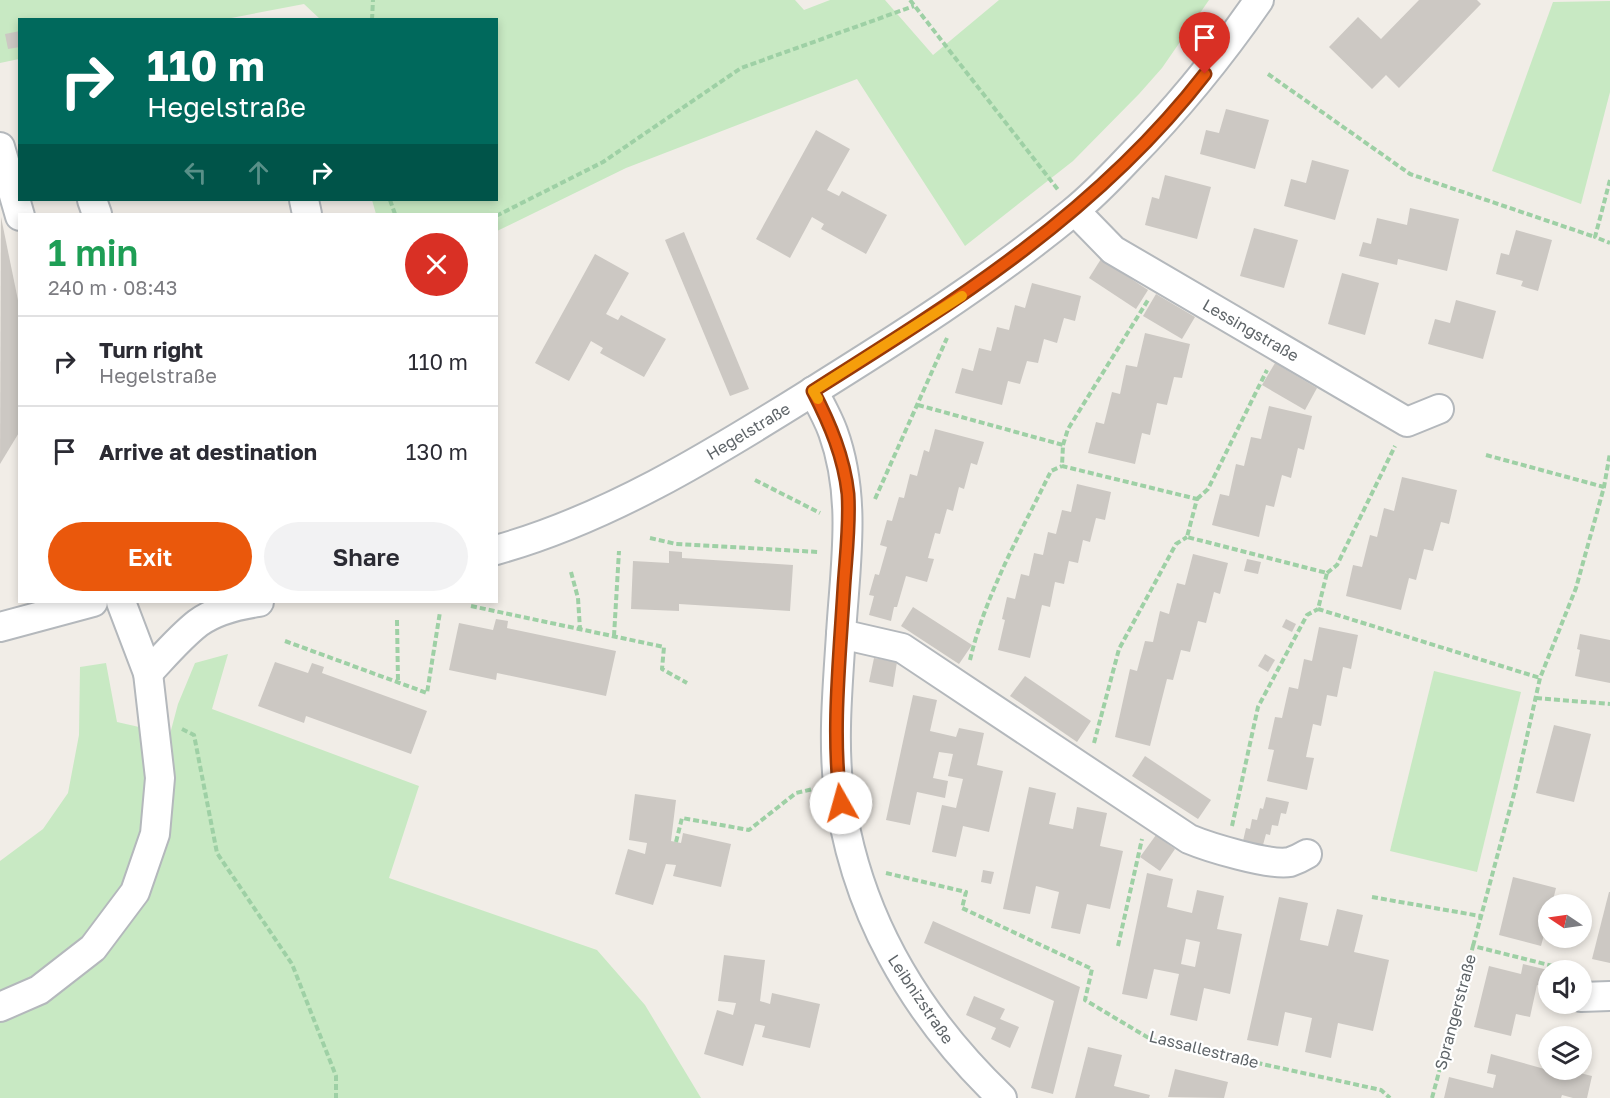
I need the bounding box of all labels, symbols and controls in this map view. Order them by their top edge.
pin [1179,12,1230,74]
icon: arrive [1188,21,1221,54]
text: 110 m [147,40,265,90]
icon: right [48,42,126,120]
text: Hegelstraße [147,91,306,123]
icon: left [179,156,212,189]
icon: ahead [242,156,275,189]
icon: right [305,156,338,189]
text: 1 min [48,231,138,274]
button: close [405,233,468,296]
text: 240 m · 08:43 [48,275,177,299]
street label: Lessingstraße [1199,294,1303,366]
text: Turn right [99,336,203,363]
icon: right [48,345,81,378]
text: 110 m [408,348,468,375]
text: Hegelstraße [99,363,217,387]
street label: Hegelstraße [702,398,794,464]
icon: arrive [48,435,81,468]
text: Arrive at destination [99,438,317,465]
text: 130 m [406,438,468,465]
button: Exit [48,522,252,591]
button: Share [264,522,468,591]
position arrow [809,771,873,835]
north arrow [1538,894,1592,948]
map controls [1538,894,1592,1080]
street label: Leibnizstraße [884,951,958,1047]
street label: Sprangerstraße [1430,952,1480,1072]
button: sound [1538,960,1592,1014]
street label: Lassallestraße [1147,1026,1261,1072]
button: layers [1538,1026,1592,1080]

